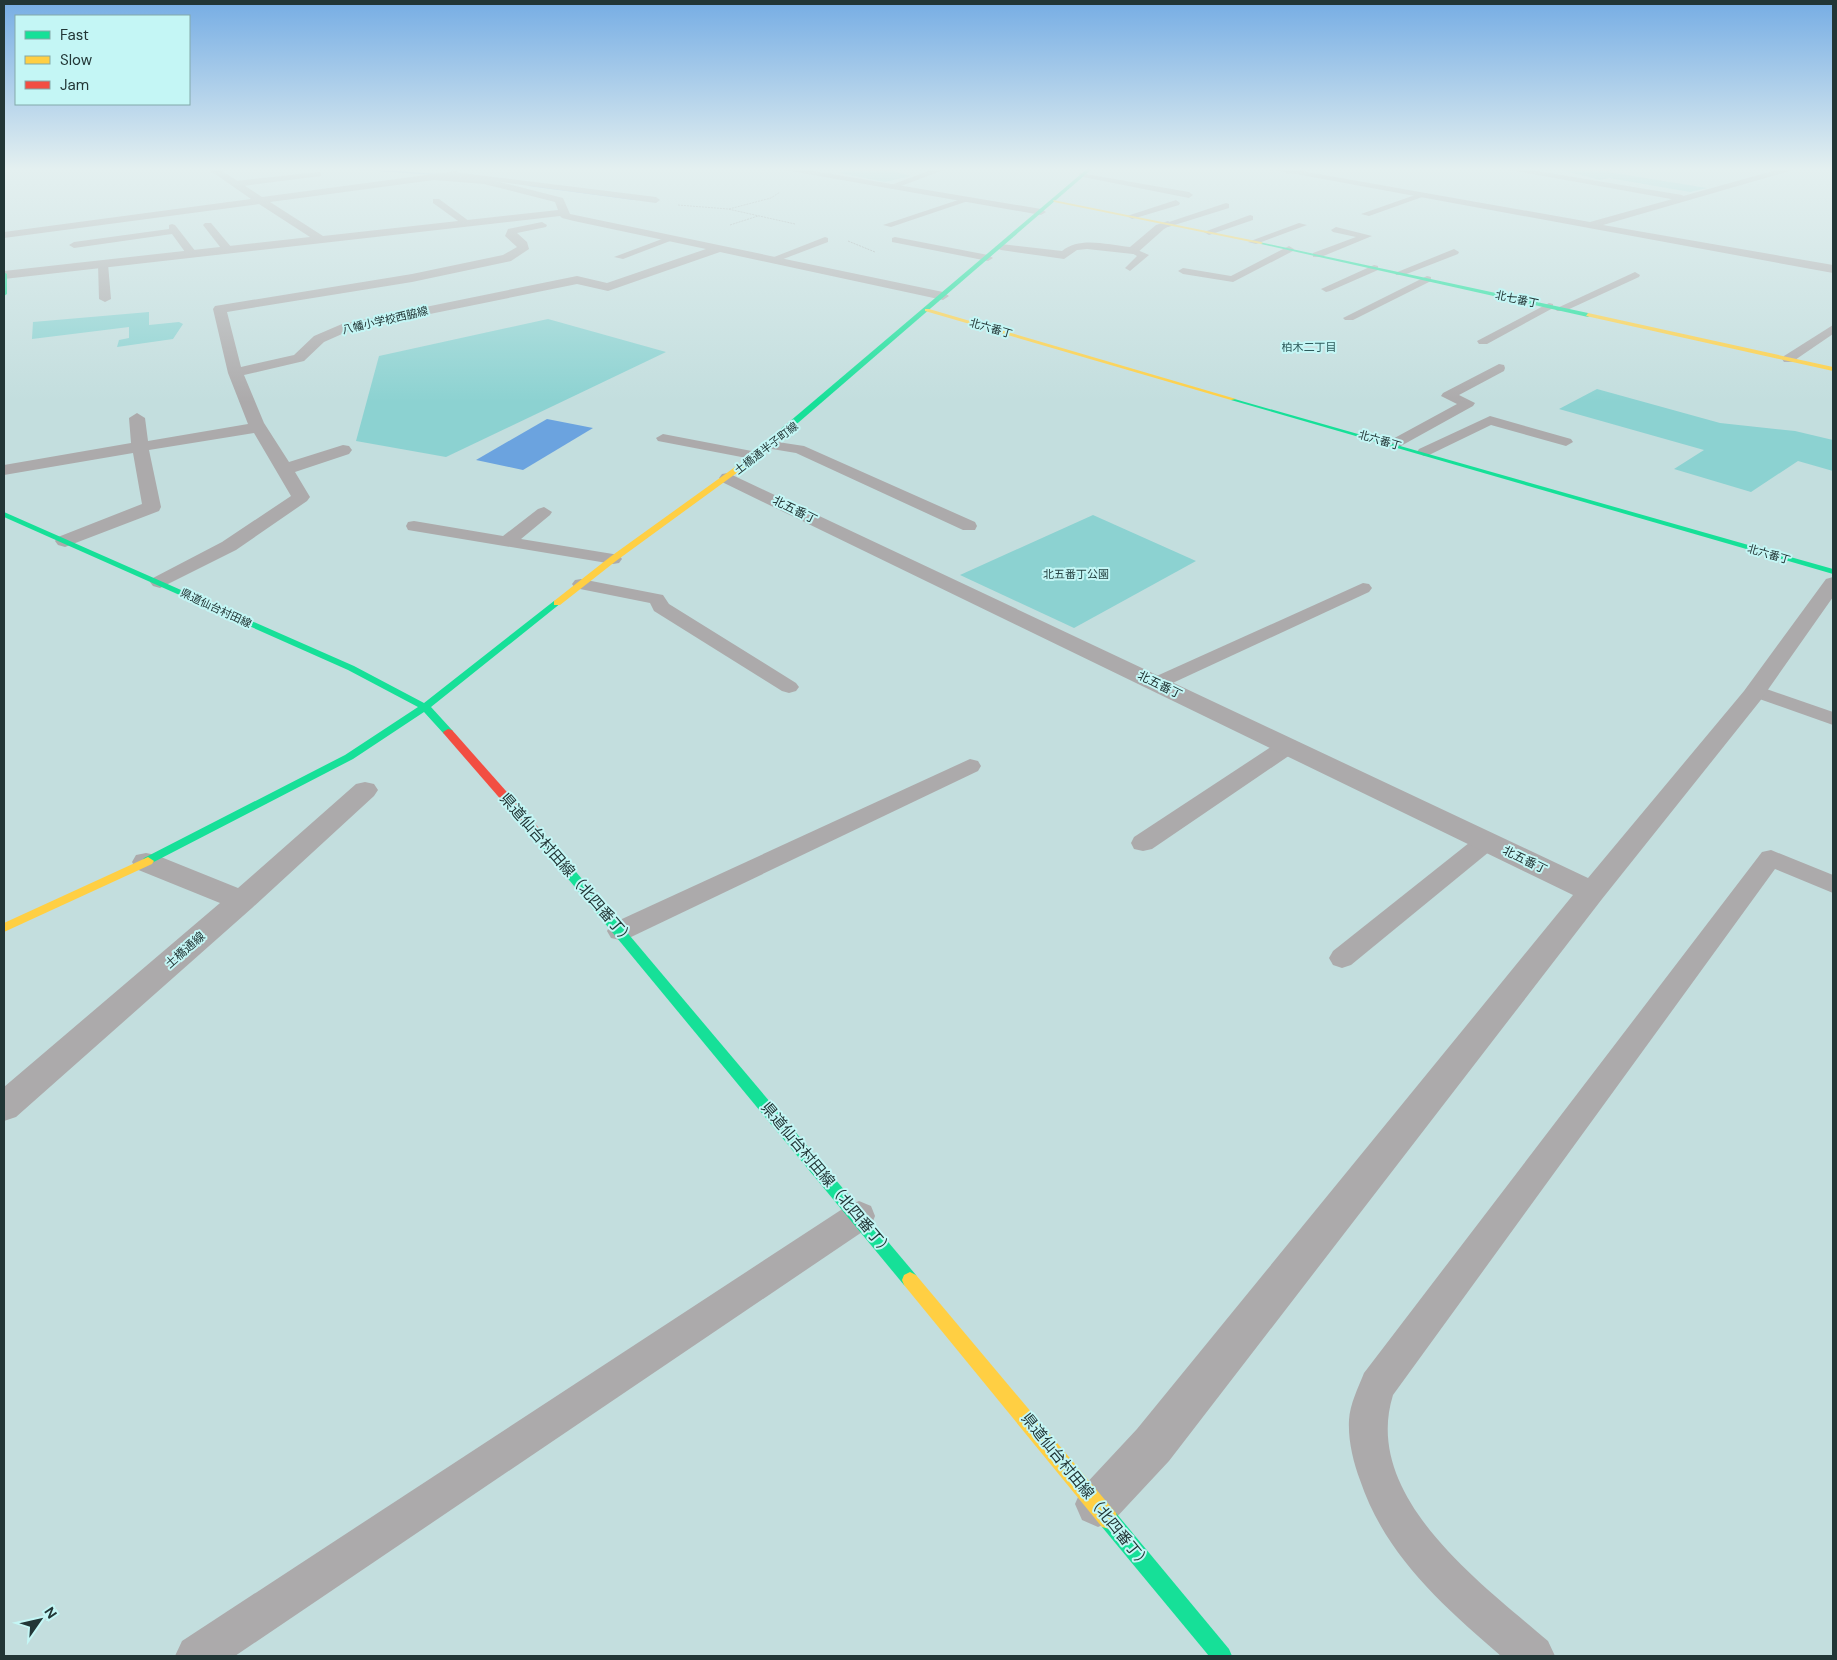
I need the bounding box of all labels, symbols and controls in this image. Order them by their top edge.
legend [15,15,190,105]
text: Fast [60,25,89,45]
text: Slow [60,50,93,70]
text: Jam [60,75,89,95]
street label: 北七番丁 [1494,288,1540,310]
street label: 八幡小学校西脇線 [341,303,429,337]
street label: 北六番丁 [968,315,1014,341]
district label: 柏木二丁目 [1282,340,1337,354]
street label: 土橋通半子町線 [731,419,801,477]
street label: 北六番丁 [1357,427,1403,453]
street label: 北五番丁 [770,492,820,528]
street label: 北六番丁 [1746,541,1792,567]
park label: 北五番丁公園 [1043,567,1109,581]
street label: 県道仙台村田線 [178,585,254,631]
street label: 北五番丁 [1135,667,1185,703]
street label: 県道仙台村田線（北四番丁） [495,789,639,949]
street label: 北五番丁 [1500,842,1550,878]
street label: 土橋通線 [162,928,208,972]
street label: 県道仙台村田線（北四番丁） [757,1098,897,1260]
street label: 県道仙台村田線（北四番丁） [1017,1409,1155,1573]
north arrow [15,1595,65,1645]
text: N [40,1603,61,1622]

